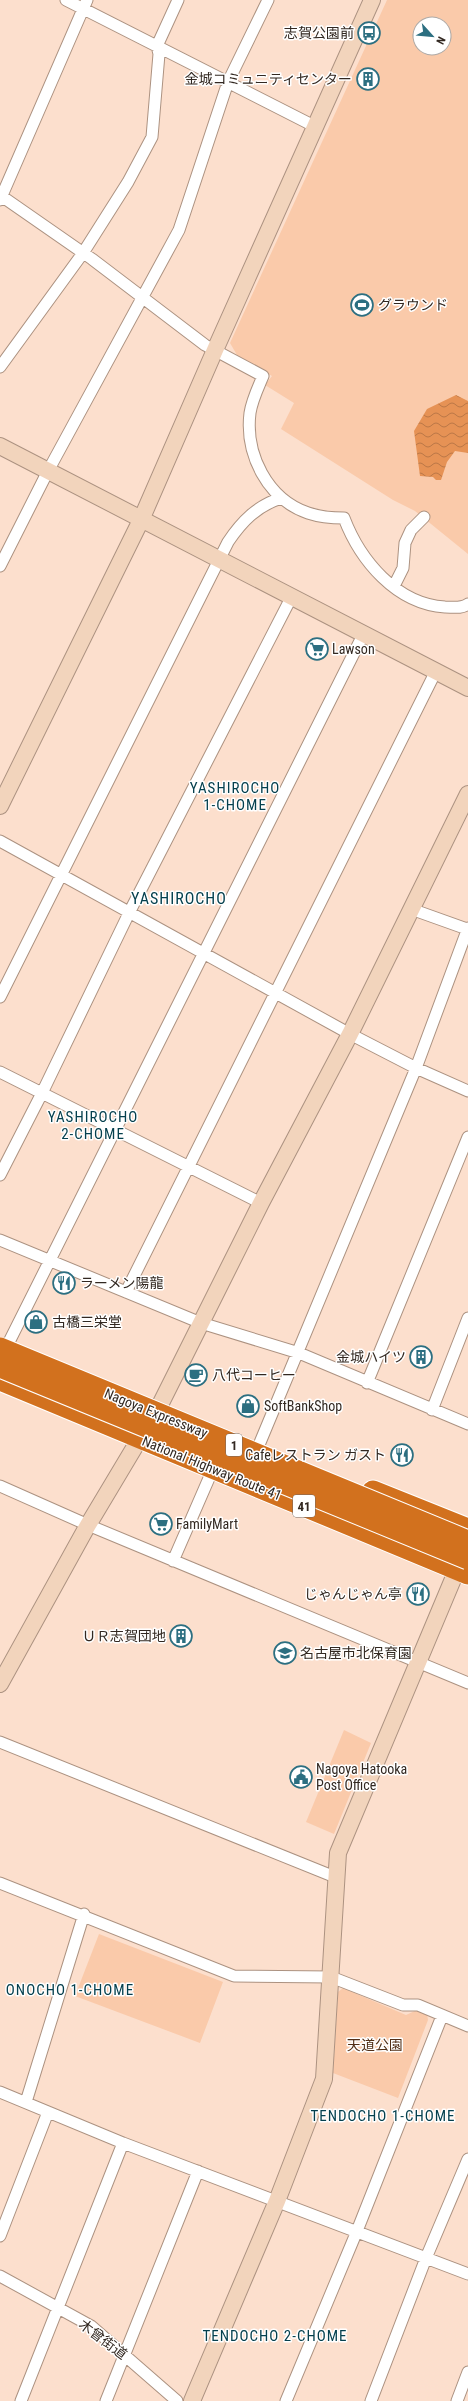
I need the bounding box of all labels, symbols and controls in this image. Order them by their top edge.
north arrow [412,16,452,56]
bus stop icon: 志賀公園前 [356,20,382,46]
place label: 志賀公園前 [284,25,354,41]
text: N [433,34,448,46]
building icon: 金城コミュニティセンター [355,66,381,92]
place label: 金城コミュニティセンター [185,71,352,87]
sports icon: グラウンド [349,292,375,318]
place label: グラウンド [378,297,448,313]
supermarket icon: Lawson [304,636,330,662]
place label: Lawson [332,641,375,657]
district label: YASHIROCHO 1-CHOME [190,779,280,814]
district label: YASHIROCHO [131,889,227,908]
district label: YASHIROCHO 2-CHOME [48,1108,138,1143]
restaurant icon: ラーメン陽龍 [51,1270,77,1296]
place label: ラーメン陽龍 [80,1275,163,1291]
shop icon: 古橋三栄堂 [23,1309,49,1335]
place label: 古橋三栄堂 [52,1314,122,1330]
building icon: 金城ハイツ [408,1344,434,1370]
place label: 金城ハイツ [336,1349,406,1365]
cafe icon: 八代コーヒー [183,1362,209,1388]
place label: 八代コーヒー [212,1367,296,1383]
street label: Nagoya Expressway [102,1385,210,1441]
shop icon: SoftBankShop [235,1393,261,1419]
place label: SoftBankShop [264,1398,342,1414]
street label: National Highway Route 41 [140,1433,284,1503]
road number: 1 [226,1434,242,1456]
restaurant icon: Cafeレストラン ガスト [389,1442,415,1468]
place label: Cafeレストラン ガスト [245,1447,386,1463]
road number: 41 [293,1495,315,1517]
supermarket icon: FamilyMart [148,1511,174,1537]
place label: FamilyMart [176,1516,238,1532]
restaurant icon: じゃんじゃん亭 [405,1581,431,1607]
place label: じゃんじゃん亭 [304,1586,402,1602]
building icon: ＵＲ志賀団地 [168,1623,194,1649]
place label: ＵＲ志賀団地 [82,1628,166,1644]
school or university icon: 名古屋市北保育園 [272,1640,298,1666]
place label: 名古屋市北保育園 [300,1645,412,1661]
place label: Nagoya Hatooka Post Office [316,1761,407,1793]
public building icon: Nagoya Hatooka Post Office [288,1764,314,1790]
district label: ONOCHO 1-CHOME [6,1981,134,1999]
park label: 天道公園 [347,2037,403,2053]
district label: TENDOCHO 1-CHOME [310,2107,456,2125]
street label: 木曾街道 [76,2316,130,2362]
district label: TENDOCHO 2-CHOME [202,2327,348,2345]

